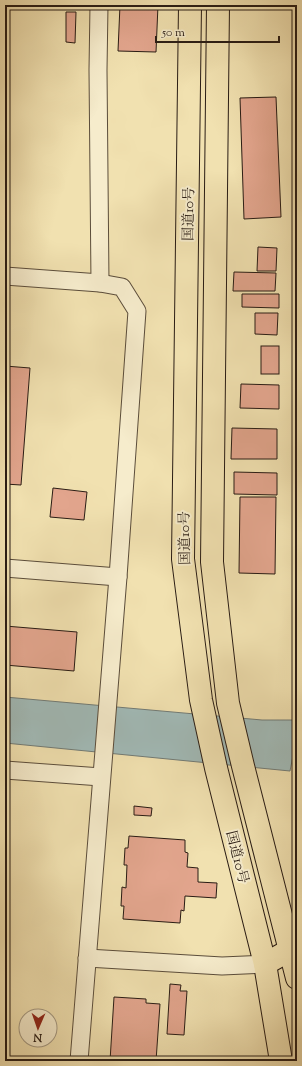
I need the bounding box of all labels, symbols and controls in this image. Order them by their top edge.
scale bar [156,18,279,44]
text: 50 m [161,24,185,42]
street label: 国道10号 [180,187,200,241]
street label: 国道10号 [176,511,196,565]
street label: 国道10号 [220,829,252,886]
north arrow [18,1008,58,1048]
text: N [33,1029,43,1045]

